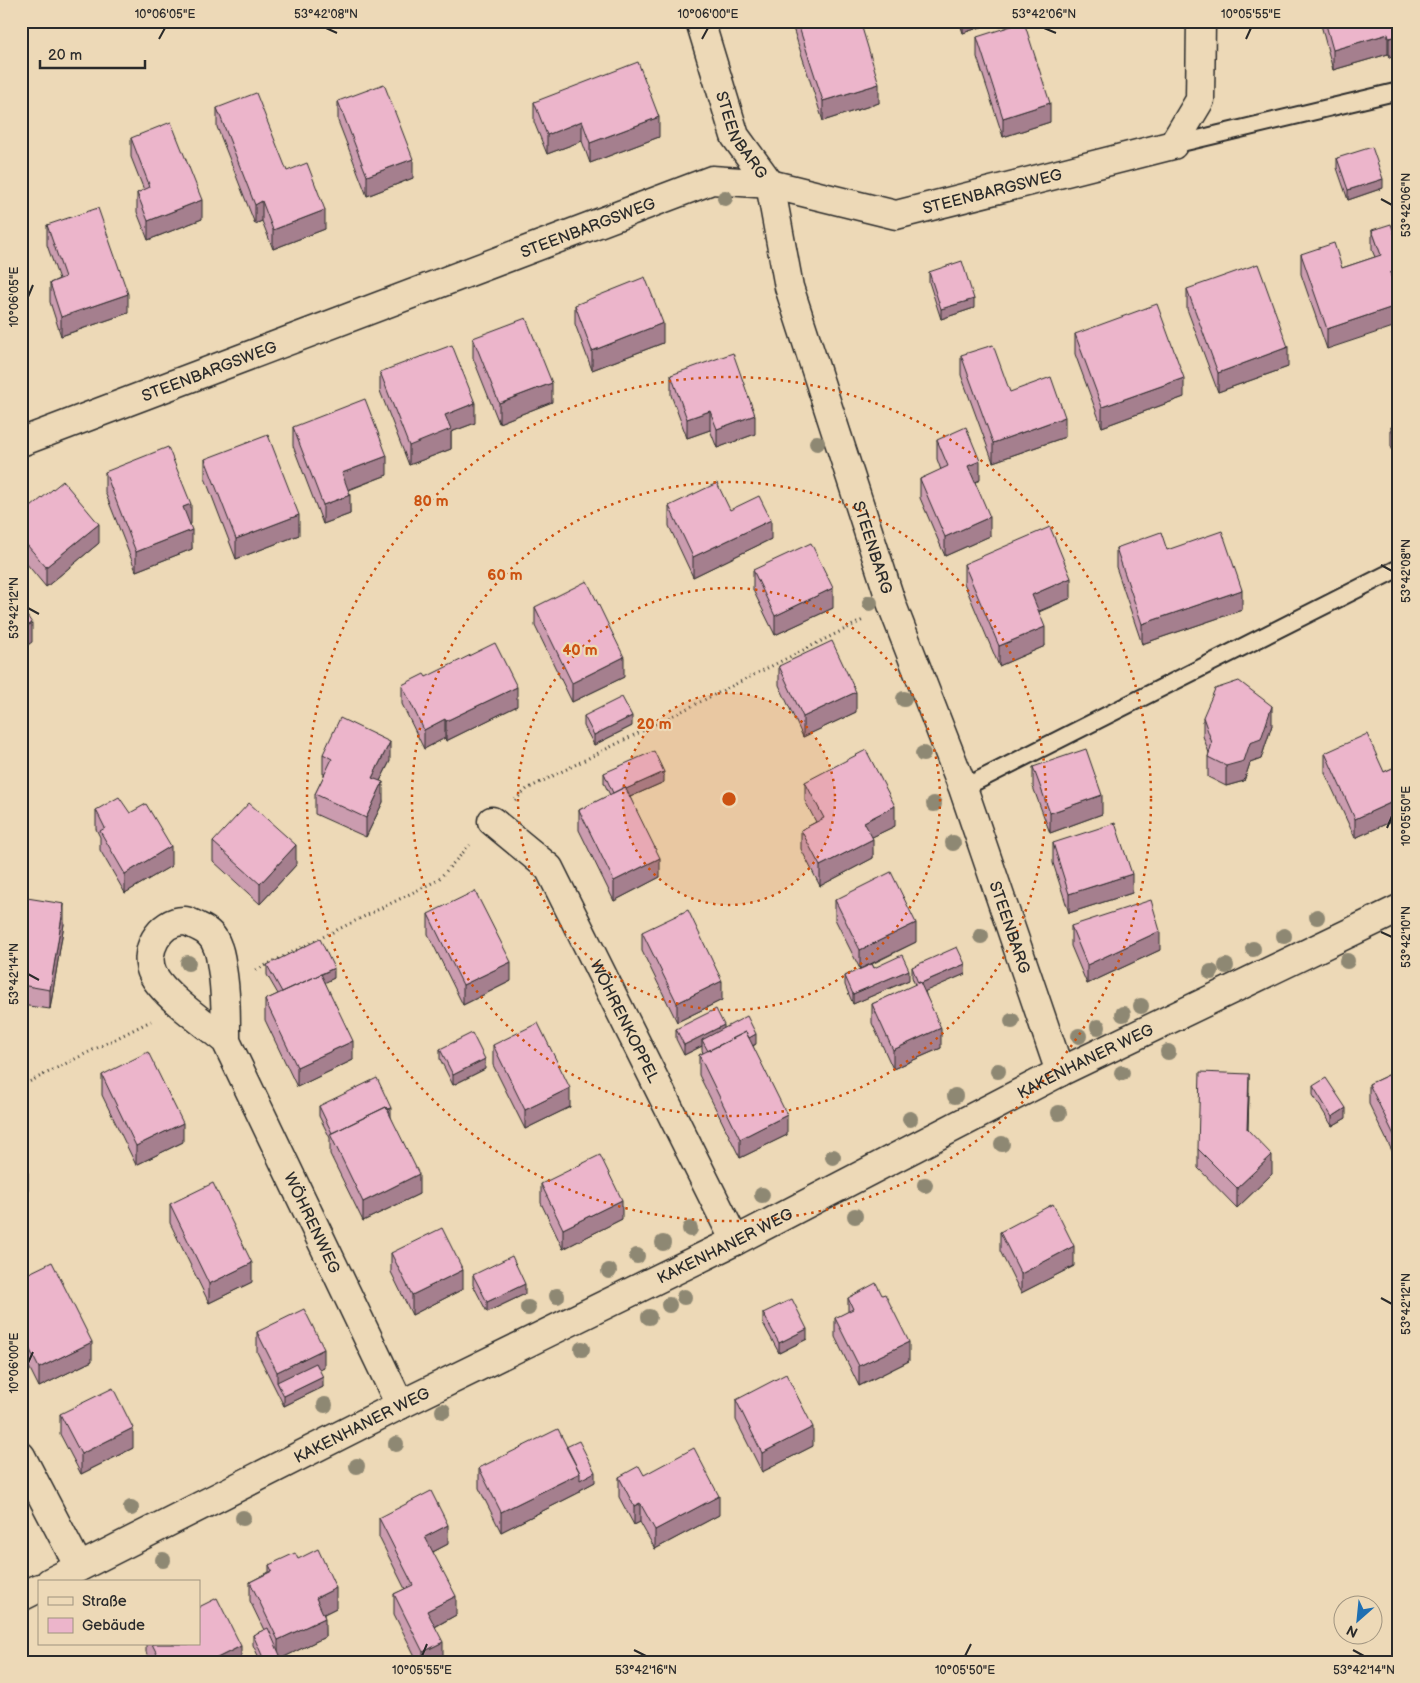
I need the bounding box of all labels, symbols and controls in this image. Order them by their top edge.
text: 10°06'05"E [135,7,195,22]
text: 53°42'08"N [294,7,358,22]
text: 10°06'00"E [678,7,738,22]
text: 53°42'06"N [1012,7,1076,22]
text: 10°05'55"E [1221,7,1281,22]
scale bar [40,38,145,70]
text: 20 m [48,46,82,65]
street label: STEENBARG [711,89,771,183]
street label: STEENBARGSWEG [921,165,1064,219]
text: 53°42'06"N [1399,173,1414,237]
street label: STEENBARGSWEG [518,194,658,263]
text: 10°06'05"E [7,267,22,327]
street label: STEENBARGSWEG [139,338,280,406]
text: 80 m [413,492,449,511]
street label: STEENBARG [848,499,896,597]
text: 53°42'08"N [1399,539,1414,603]
text: 60 m [487,566,523,585]
text: 53°42'12"N [7,577,22,639]
text: 40 m [562,641,598,660]
text: 20 m [637,715,672,734]
text: 10°05'50"E [1399,786,1414,846]
centre of rings [720,790,738,808]
street label: STEENBARG [985,879,1034,976]
text: 53°42'10"N [1399,906,1414,968]
text: 53°42'14"N [7,943,22,1005]
street label: WÖHRENKOPPEL [585,957,663,1087]
street label: KAKENHANER WEG [1015,1021,1157,1103]
street label: WÖHRENWEG [279,1170,344,1277]
street label: KAKENHANER WEG [654,1205,796,1289]
text: 53°42'12"N [1399,1273,1414,1335]
text: 10°06'00"E [7,1333,22,1393]
street label: KAKENHANER WEG [291,1384,433,1468]
legend [38,1580,200,1646]
text: Straße [82,1592,127,1611]
north arrow [1332,1596,1382,1646]
text: Gebäude [82,1616,145,1635]
text: N [1344,1621,1361,1641]
text: 10°05'55"E [392,1663,452,1678]
text: 53°42'16"N [615,1663,677,1678]
text: 10°05'50"E [935,1663,995,1678]
text: 53°42'14"N [1333,1663,1395,1678]

